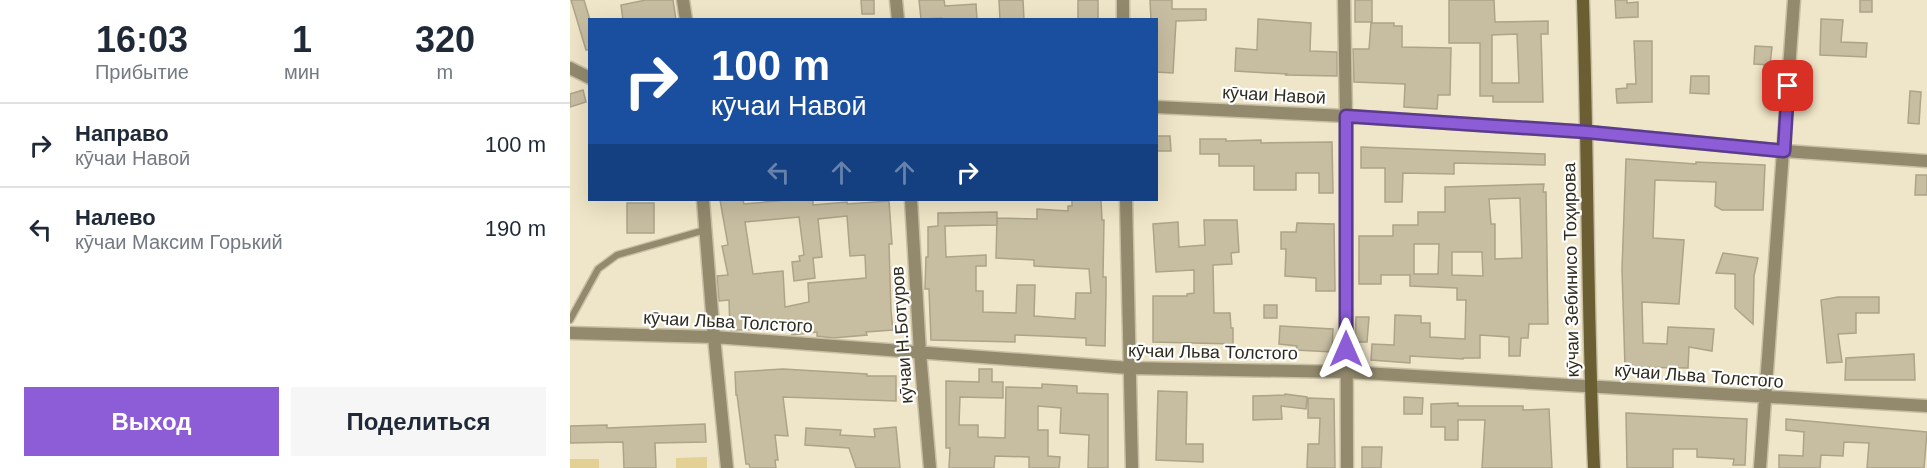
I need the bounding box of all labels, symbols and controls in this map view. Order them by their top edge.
text: 16:03 [96,19,188,60]
text: 1 [292,19,312,60]
text: 320 [415,19,475,60]
icon: right [612,42,690,120]
text: 100 m [711,42,830,89]
pin [1762,60,1813,111]
text: Прибытие [95,61,189,83]
text: мин [284,61,320,83]
text: m [437,61,453,83]
icon: arrive [1771,69,1804,102]
street label: кӯчаи Навоӣ [1222,82,1326,108]
text: кӯчаи Навоӣ [711,91,867,121]
text: Направо [75,121,169,146]
icon: right [24,129,57,162]
text: 100 m [485,132,546,157]
text: кӯчаи Навоӣ [75,147,190,169]
icon: left [762,156,795,189]
icon: ahead [825,156,858,189]
icon: ahead [888,156,921,189]
icon: right [951,156,984,189]
street label: кӯчаи Зебинисо Тоҳирова [1559,162,1583,377]
text: Налево [75,205,156,230]
icon: left [24,213,57,246]
text: 190 m [485,216,546,241]
text: кӯчаи Максим Горький [75,231,283,253]
street label: кӯчаи Н.Ботуров [887,266,917,404]
street label: кӯчаи Льва Толстого [643,308,813,336]
position arrow [1314,317,1378,381]
street label: кӯчаи Льва Толстого [1128,341,1298,363]
street label: кӯчаи Льва Толстого [1614,360,1784,392]
button: Выход [24,387,279,456]
button: Поделиться [291,387,546,456]

